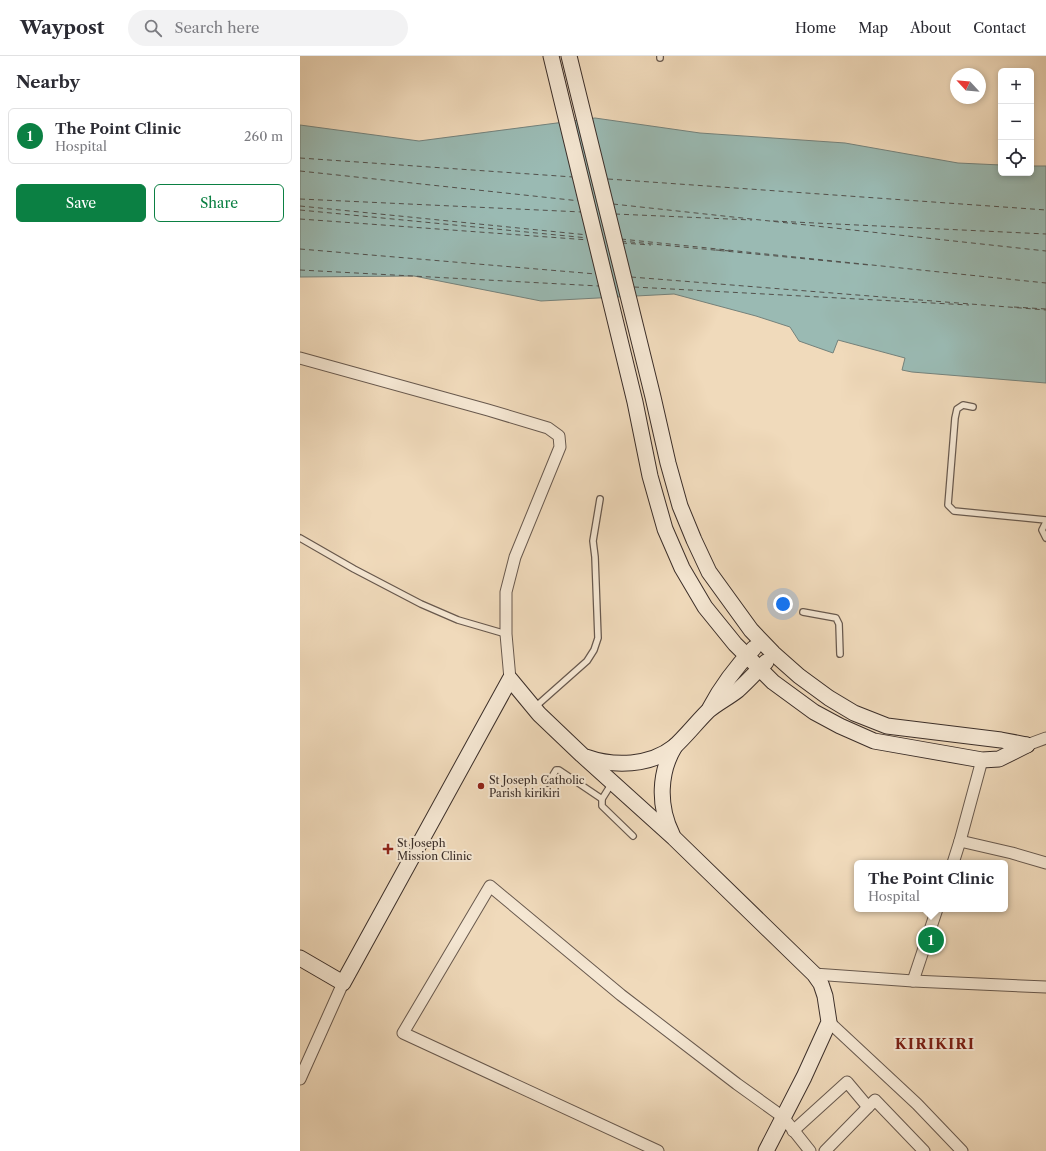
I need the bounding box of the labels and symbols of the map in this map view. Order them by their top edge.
north arrow [950,68,986,104]
your location [773,594,793,614]
place label: St Joseph Catholic Parish kirikiri [489,773,585,800]
marker: St Joseph Catholic Parish kirikiri [476,781,486,791]
place label: St Joseph Mission Clinic [397,836,472,863]
marker: St Joseph Mission Clinic [382,843,394,855]
pin: 1 [918,925,944,955]
district label: KIRIKIRI [895,1034,975,1053]

